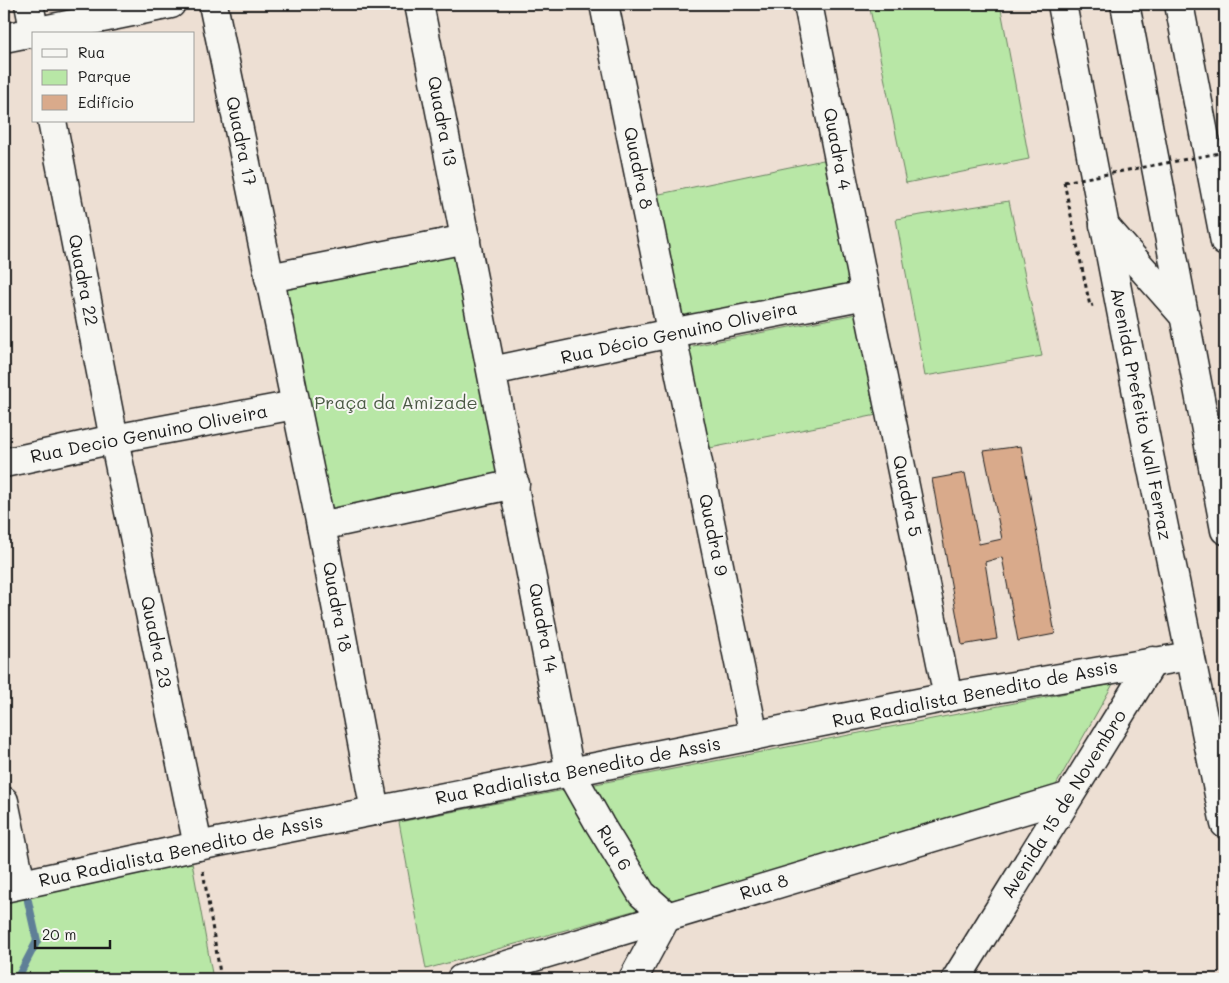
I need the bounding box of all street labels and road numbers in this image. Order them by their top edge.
street label: Quadra 13 [423,74,463,168]
street label: Quadra 17 [221,94,263,188]
street label: Quadra 4 [818,106,858,192]
street label: Quadra 8 [619,124,659,211]
street label: Quadra 22 [63,232,105,328]
street label: Avenida Prefeito Wall Ferraz [1106,286,1178,542]
street label: Rua Décio Genuino Oliveira [558,295,799,369]
street label: Rua Decio Genuino Oliveira [28,398,270,468]
street label: Quadra 5 [888,453,928,539]
street label: Quadra 9 [694,492,734,578]
street label: Quadra 18 [317,560,359,654]
street label: Quadra 14 [524,581,565,675]
street label: Quadra 23 [136,594,178,690]
street label: Rua Radialista Benedito de Assis [830,654,1120,732]
street label: Avenida 15 de Novembro [995,704,1131,902]
street label: Rua Radialista Benedito de Assis [433,731,723,809]
street label: Rua Radialista Benedito de Assis [36,808,325,892]
street label: Rua 6 [592,820,638,875]
street label: Rua 8 [737,867,791,905]

